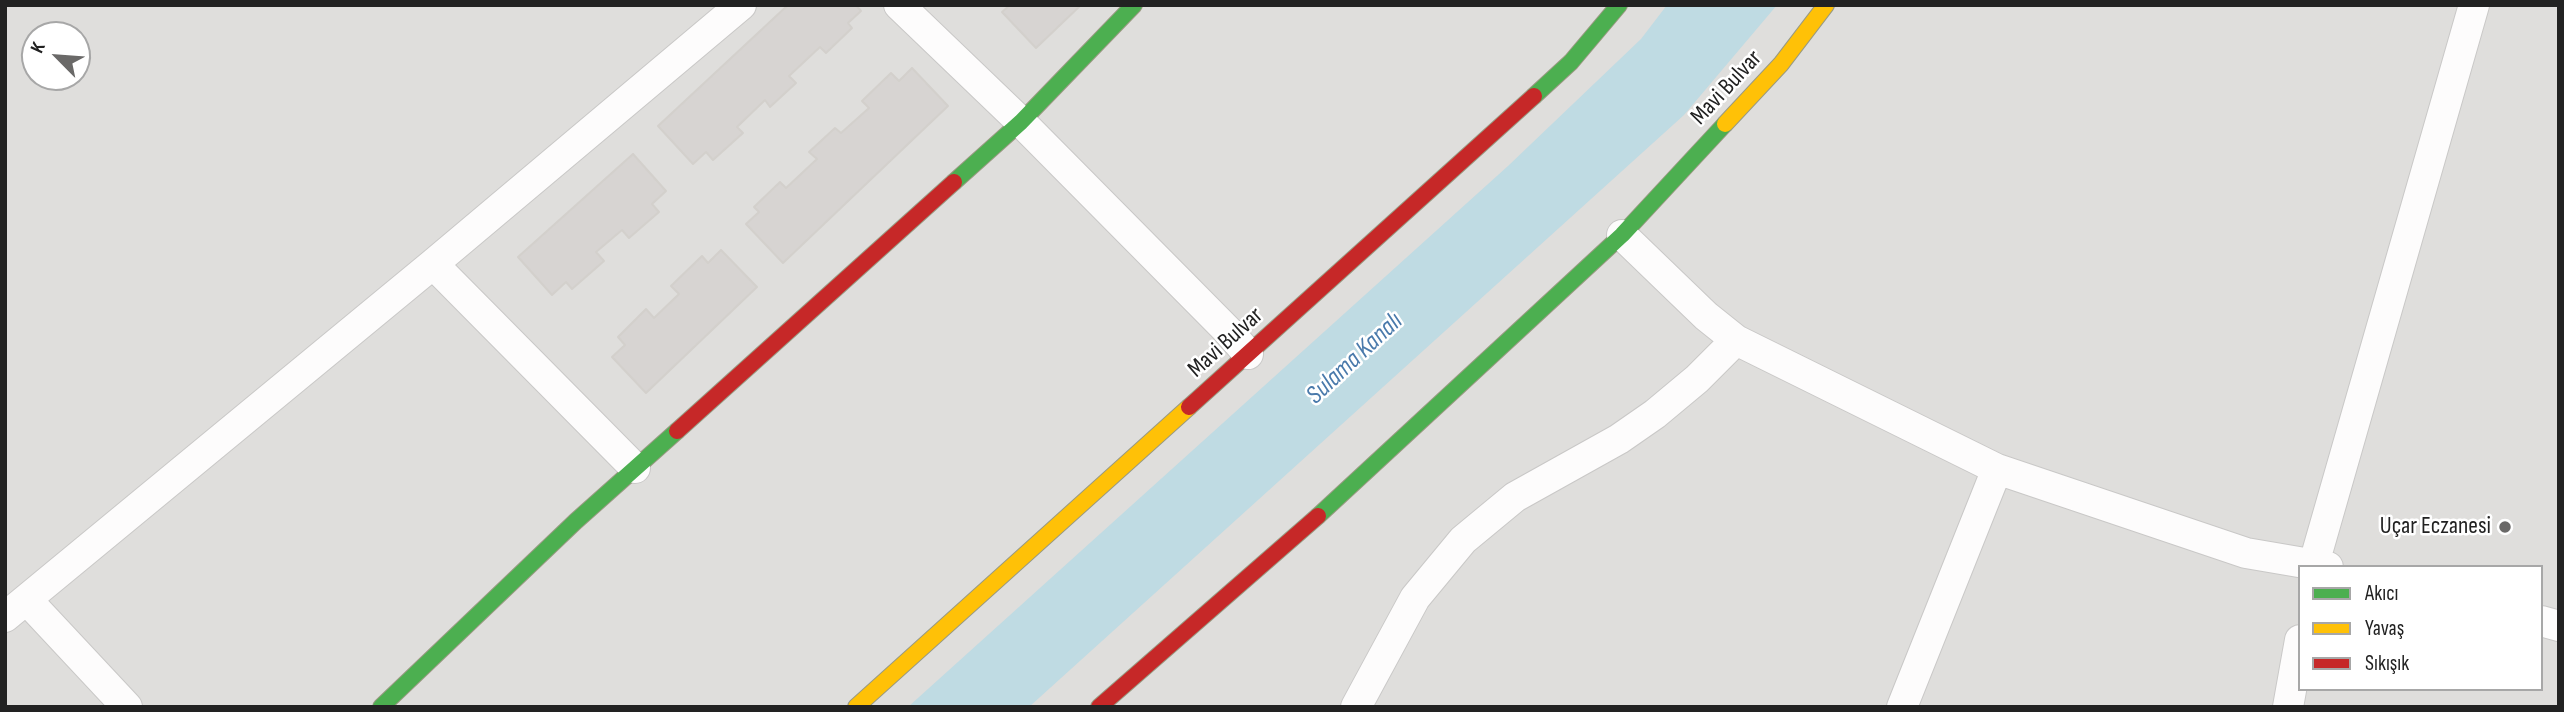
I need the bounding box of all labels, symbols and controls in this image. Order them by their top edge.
north arrow [21,21,91,91]
text: K [26,39,51,57]
street label: Mavi Bulvar [1685,45,1769,131]
street label: Mavi Bulvar [1183,302,1269,384]
water label: Sulama Kanalı [1300,307,1410,411]
place label: Uçar Eczanesi [2380,513,2491,541]
marker: Uçar Eczanesi [2497,519,2513,535]
legend [2298,565,2543,691]
text: Akıcı [2365,581,2398,606]
text: Yavaş [2365,616,2404,641]
text: Sıkışık [2365,651,2409,676]

